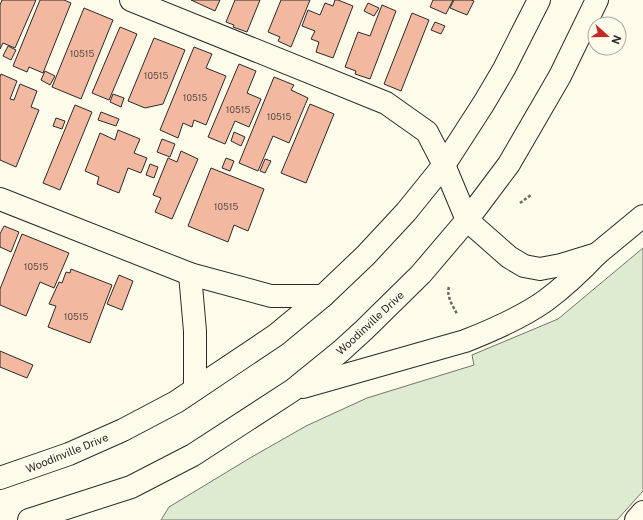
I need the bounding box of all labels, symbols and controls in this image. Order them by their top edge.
north arrow [587,16,627,56]
text: N [609,33,623,46]
house number: 10515 [70,48,94,59]
house number: 10515 [144,70,168,81]
house number: 10515 [183,92,207,103]
house number: 10515 [226,104,250,115]
house number: 10515 [267,111,291,122]
house number: 10515 [214,201,238,212]
house number: 10515 [24,261,48,272]
street label: Woodinville Drive [334,289,406,357]
house number: 10515 [64,311,88,322]
street label: Woodinville Drive [24,431,110,475]

